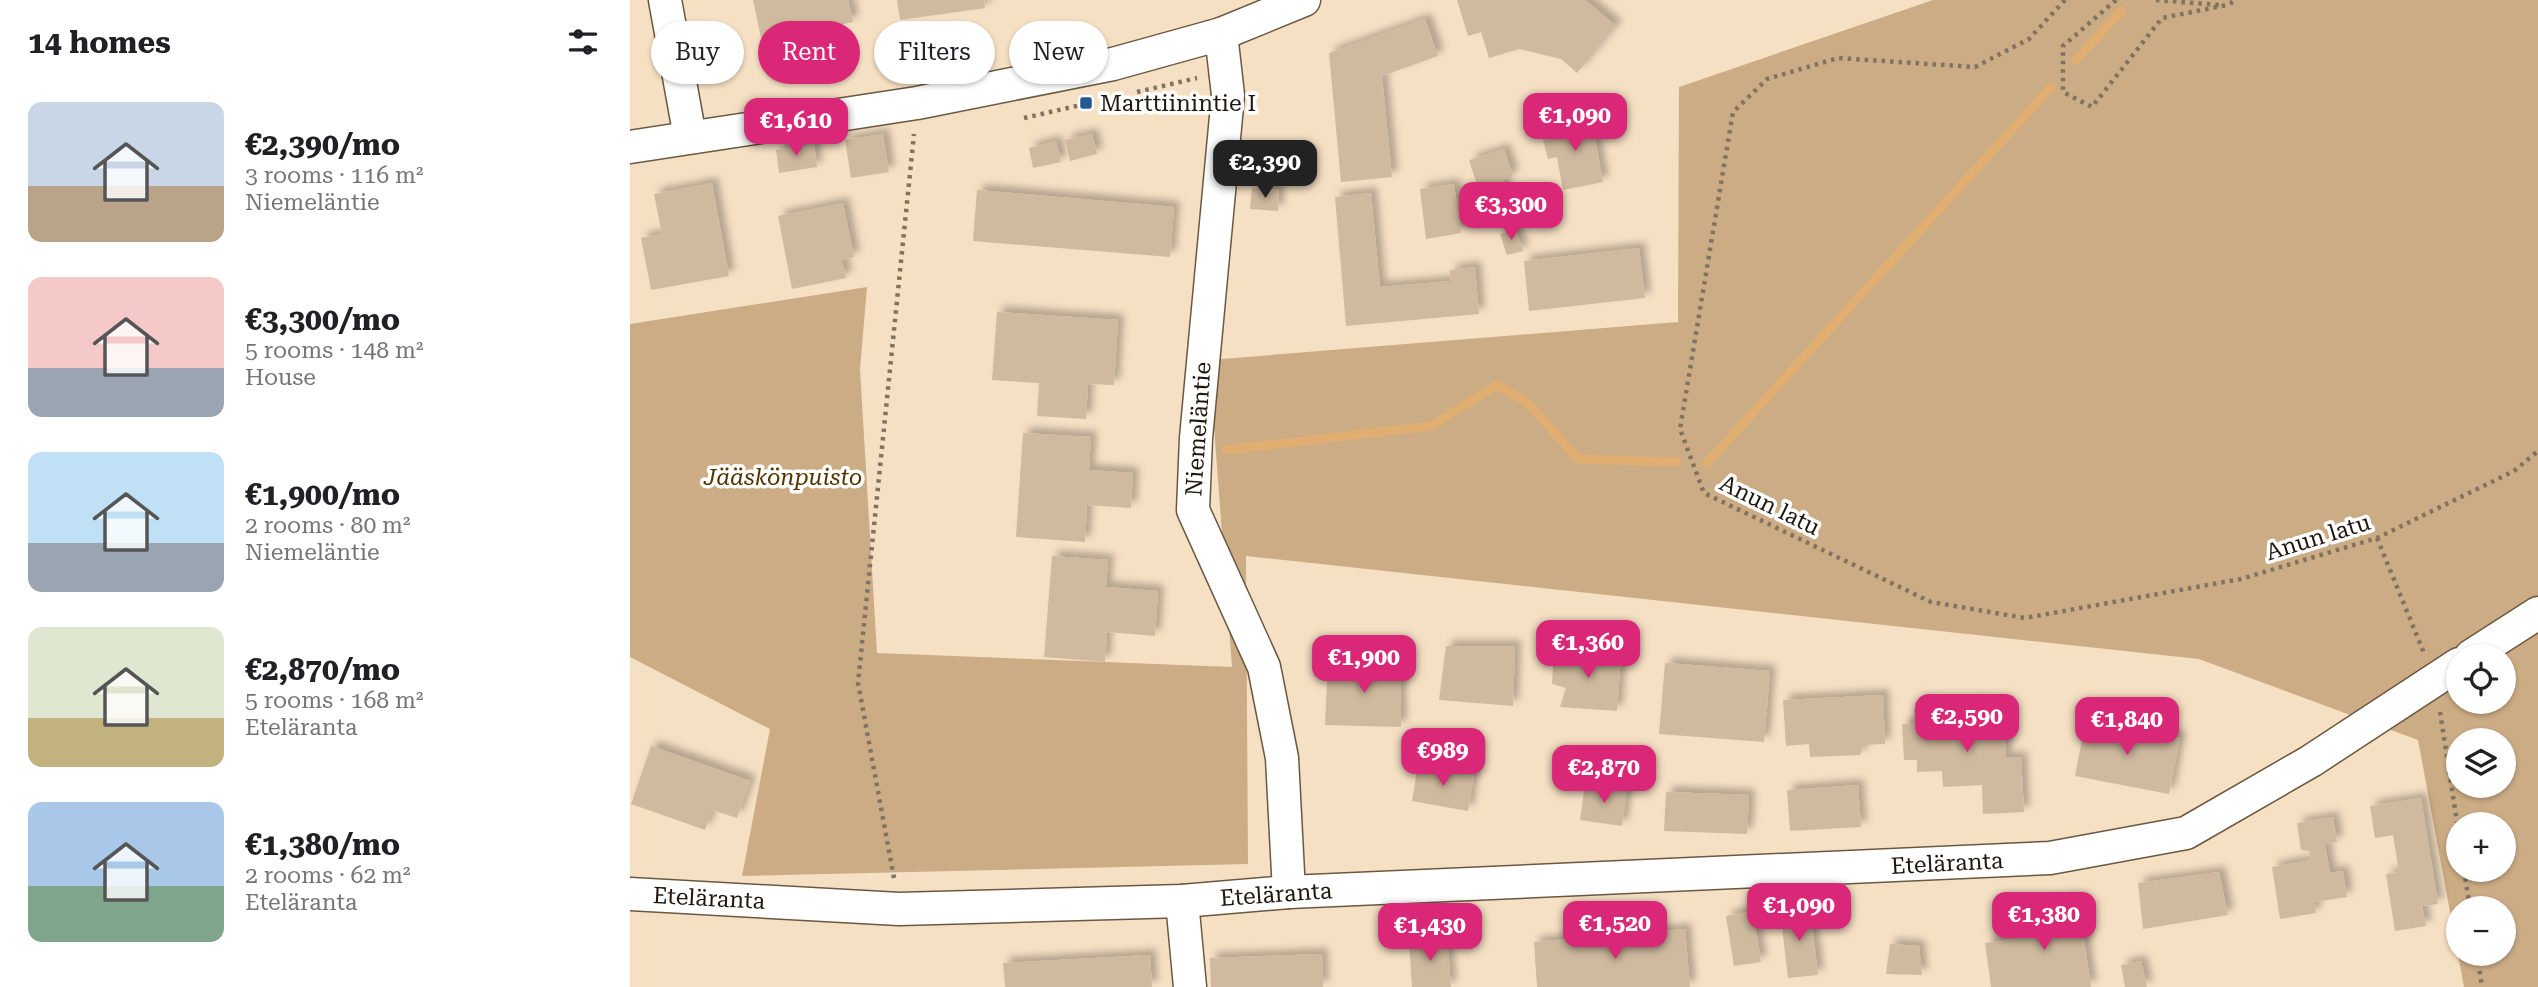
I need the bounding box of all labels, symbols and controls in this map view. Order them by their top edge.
chip: Buy [651,21,744,84]
chip: Rent [758,21,860,84]
chip: Filters [874,21,995,84]
chip: New [1009,21,1108,84]
icon: filters [564,23,602,61]
text: 14 homes [28,25,171,60]
place label: Marttiinintie I [1100,90,1256,117]
pin: €1,090 [1518,94,1632,153]
marker: Marttiinintie I [1078,95,1094,111]
pin: €1,610 [739,99,853,158]
text: €1,090 [1539,102,1611,129]
text: €1,610 [760,107,832,134]
text: €2,390/mo [245,127,400,162]
icon: home [84,130,168,214]
pin: €2,390 [1208,140,1322,200]
text: €2,390 [1229,149,1301,176]
text: 3 rooms · 116 m² [245,162,423,189]
pin: €3,300 [1454,182,1568,242]
text: Niemeläntie [245,189,380,216]
text: €3,300 [1475,191,1547,218]
text: €3,300/mo [245,302,400,337]
icon: home [84,305,168,389]
text: 5 rooms · 148 m² [245,337,423,364]
street label: Niemeläntie [1180,361,1217,497]
text: House [245,364,316,391]
park label: Jääskönpuisto [703,464,862,491]
street label: Anun latu [1715,470,1824,541]
text: €1,900/mo [245,477,400,512]
icon: home [84,480,168,564]
street label: Anun latu [2263,509,2374,566]
text: 2 rooms · 80 m² [245,512,411,539]
text: Niemeläntie [245,539,380,566]
pin: €1,360 [1531,620,1645,680]
text: €1,360 [1552,629,1624,656]
pin: €1,900 [1307,636,1421,695]
text: €1,900 [1328,644,1400,671]
map controls [2446,644,2516,966]
button: locate [2446,644,2516,714]
text: €2,870/mo [245,652,400,687]
icon: home [84,655,168,739]
text: 5 rooms · 168 m² [245,687,423,714]
pin: €2,590 [1910,694,2024,754]
pin: €1,840 [2070,698,2184,757]
text: €2,590 [1931,703,2003,730]
text: €1,840 [2091,706,2163,733]
text: Eteläranta [245,714,358,741]
pin: €989 [1402,728,1484,788]
button: layers [2446,728,2516,798]
text: €989 [1417,737,1469,764]
pin: €2,870 [1547,746,1661,805]
text: €2,870 [1568,754,1640,781]
button: + [2446,812,2516,882]
text: €1,380/mo [245,827,400,862]
icon: home [84,830,168,914]
street label: Eteläranta [1890,847,2004,880]
text: 2 rooms · 62 m² [245,862,411,889]
street label: Eteläranta [1219,877,1334,912]
street label: Eteläranta [652,882,766,915]
pin: €1,090 [1742,884,1856,943]
text: Eteläranta [245,889,358,916]
text: €1,090 [1763,892,1835,919]
pin: €1,380 [1987,892,2101,952]
button: − [2446,896,2516,966]
text: €1,380 [2008,901,2080,928]
pin: €1,520 [1558,902,1672,961]
pin: €1,430 [1373,904,1487,963]
text: €1,520 [1579,910,1651,937]
text: €1,430 [1394,912,1466,939]

